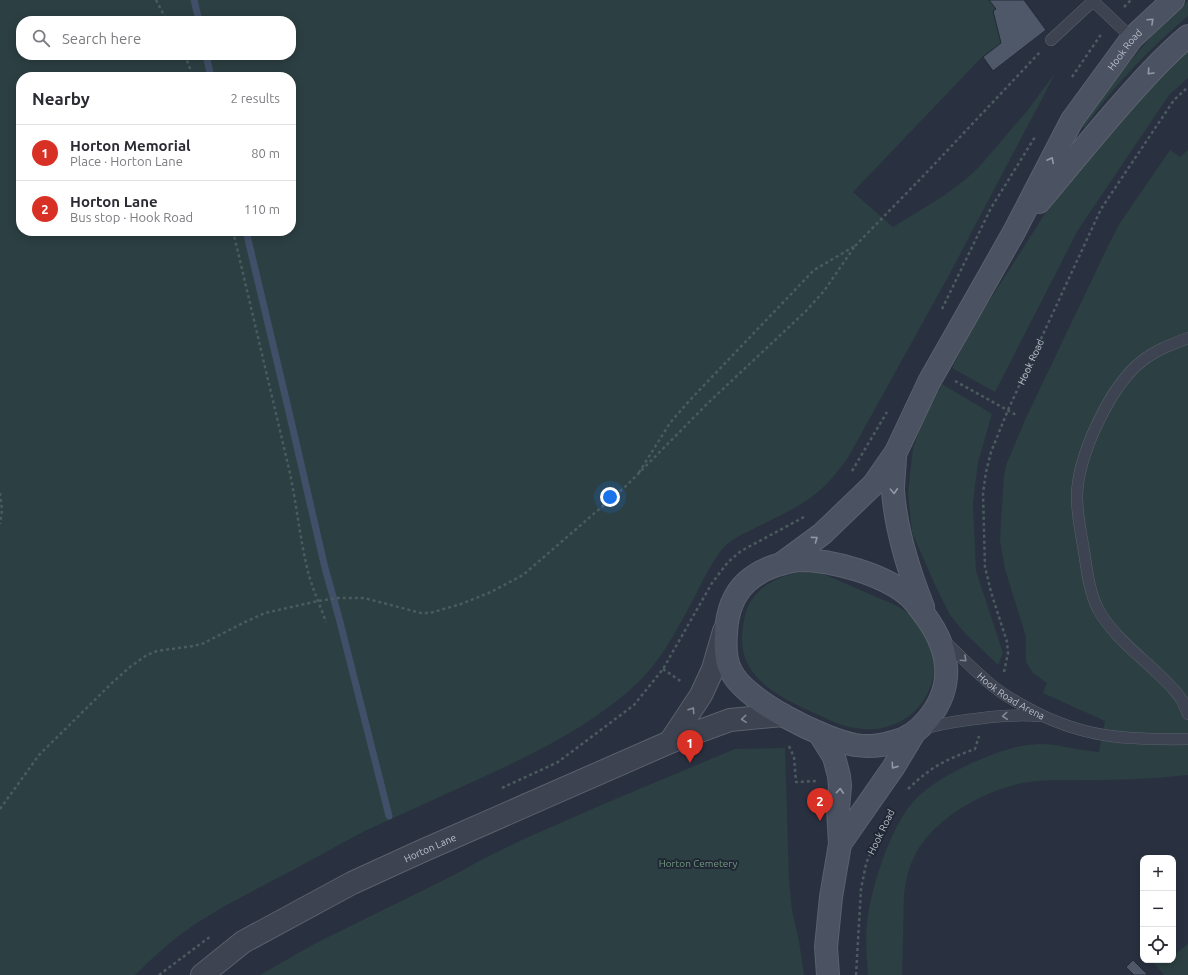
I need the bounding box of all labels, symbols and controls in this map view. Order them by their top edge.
search box [16,16,296,60]
one-way arrow [1146,18,1154,26]
street label: Hook Road [1105,26,1144,72]
icon: search [30,27,52,49]
text: Search here [62,30,141,47]
one-way arrow [1147,68,1154,75]
text: Nearby [32,89,90,108]
text: 2 results [230,91,280,105]
text: Horton Memorial [70,137,191,154]
text: 1 [41,146,49,160]
text: 80 m [251,146,280,160]
text: Place · Horton Lane [70,154,183,168]
one-way arrow [1046,157,1054,164]
text: Horton Lane [70,193,158,210]
text: 2 [41,202,49,216]
text: 110 m [244,202,280,216]
text: Bus stop · Hook Road [70,210,193,224]
street label: Hook Road [1015,337,1046,386]
your location [600,487,620,507]
one-way arrow [890,488,898,494]
one-way arrow [811,537,818,544]
one-way arrow [959,654,967,661]
street label: Hook Road Arena [975,670,1046,721]
one-way arrow [687,707,694,714]
one-way arrow [1002,711,1008,720]
one-way arrow [741,714,747,723]
pin: 1 [677,730,703,763]
one-way arrow [891,762,899,769]
pin: 2 [807,788,833,821]
one-way arrow [835,788,844,794]
street label: Hook Road [865,807,897,856]
street label: Horton Lane [402,831,458,864]
map controls [1140,855,1176,963]
button: + [1140,855,1176,891]
park label: Horton Cemetery [659,858,737,869]
button: − [1140,891,1176,927]
button: locate [1140,927,1176,963]

